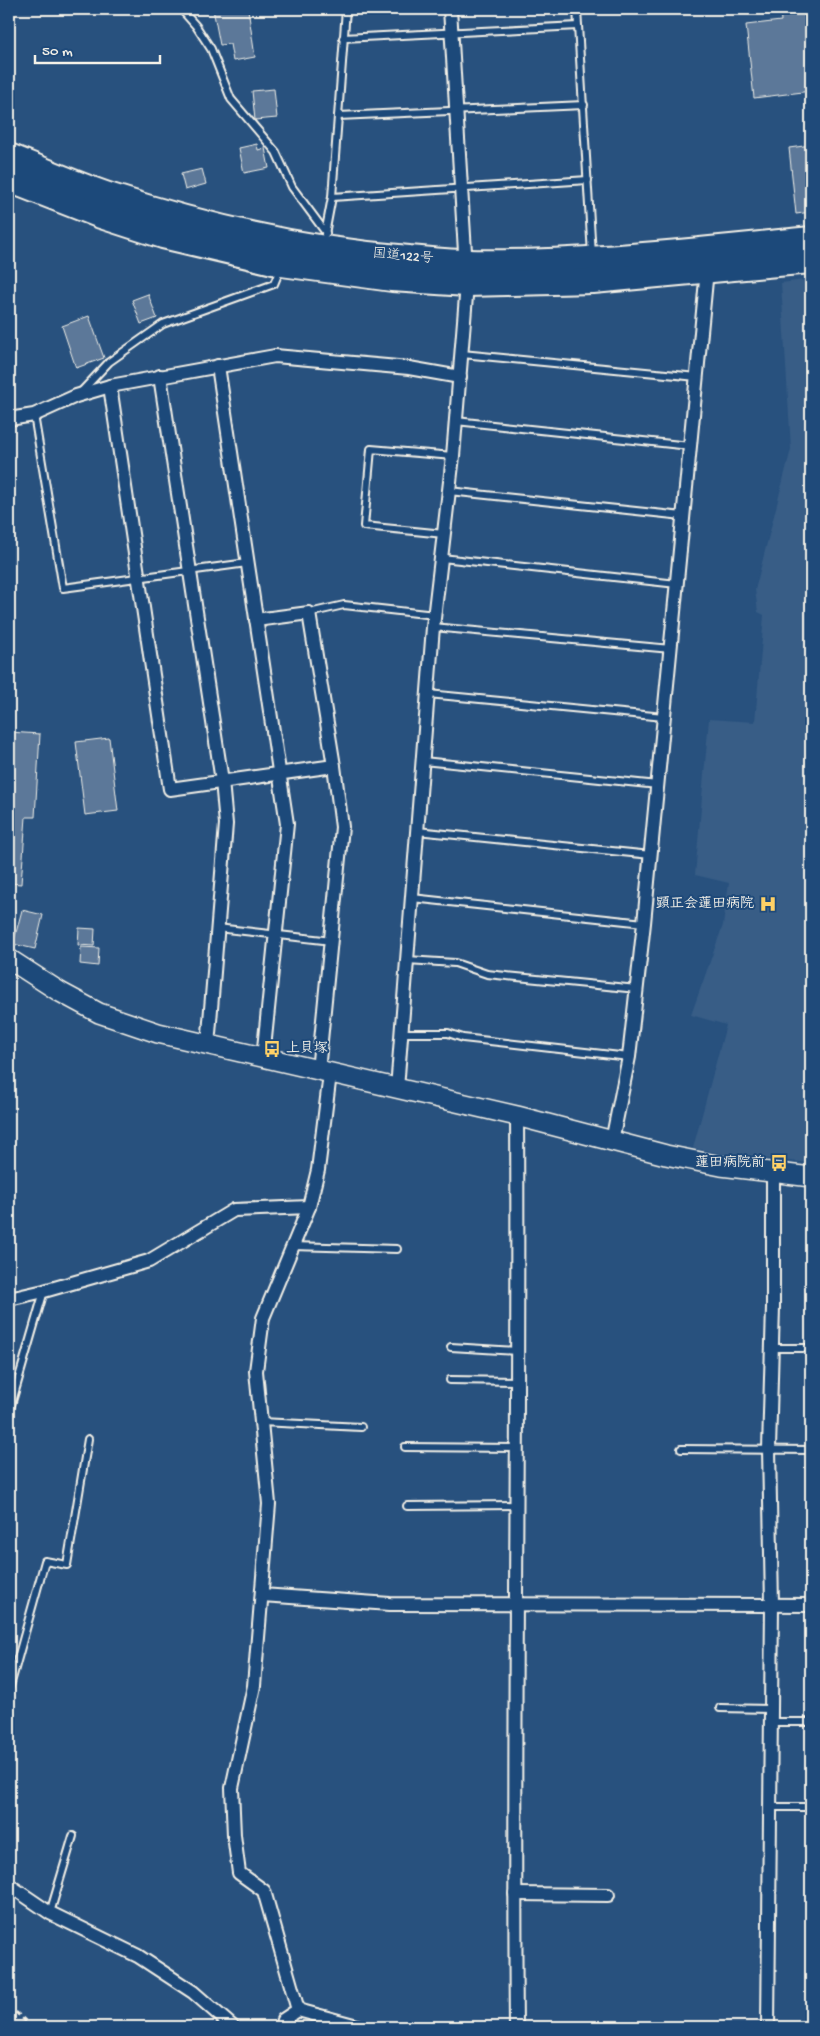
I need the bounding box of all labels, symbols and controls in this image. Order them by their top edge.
scale bar [35,32,160,64]
text: 50 m [42,43,73,61]
street label: 国道122号 [372,246,434,268]
hospital icon: 顕正会蓮田病院 [758,894,778,914]
place label: 顕正会蓮田病院 [656,895,754,913]
bus stop icon: 上貝塚 [262,1039,282,1059]
place label: 上貝塚 [286,1040,328,1058]
bus stop icon: 蓮田病院前 [769,1153,789,1173]
place label: 蓮田病院前 [695,1154,765,1172]

